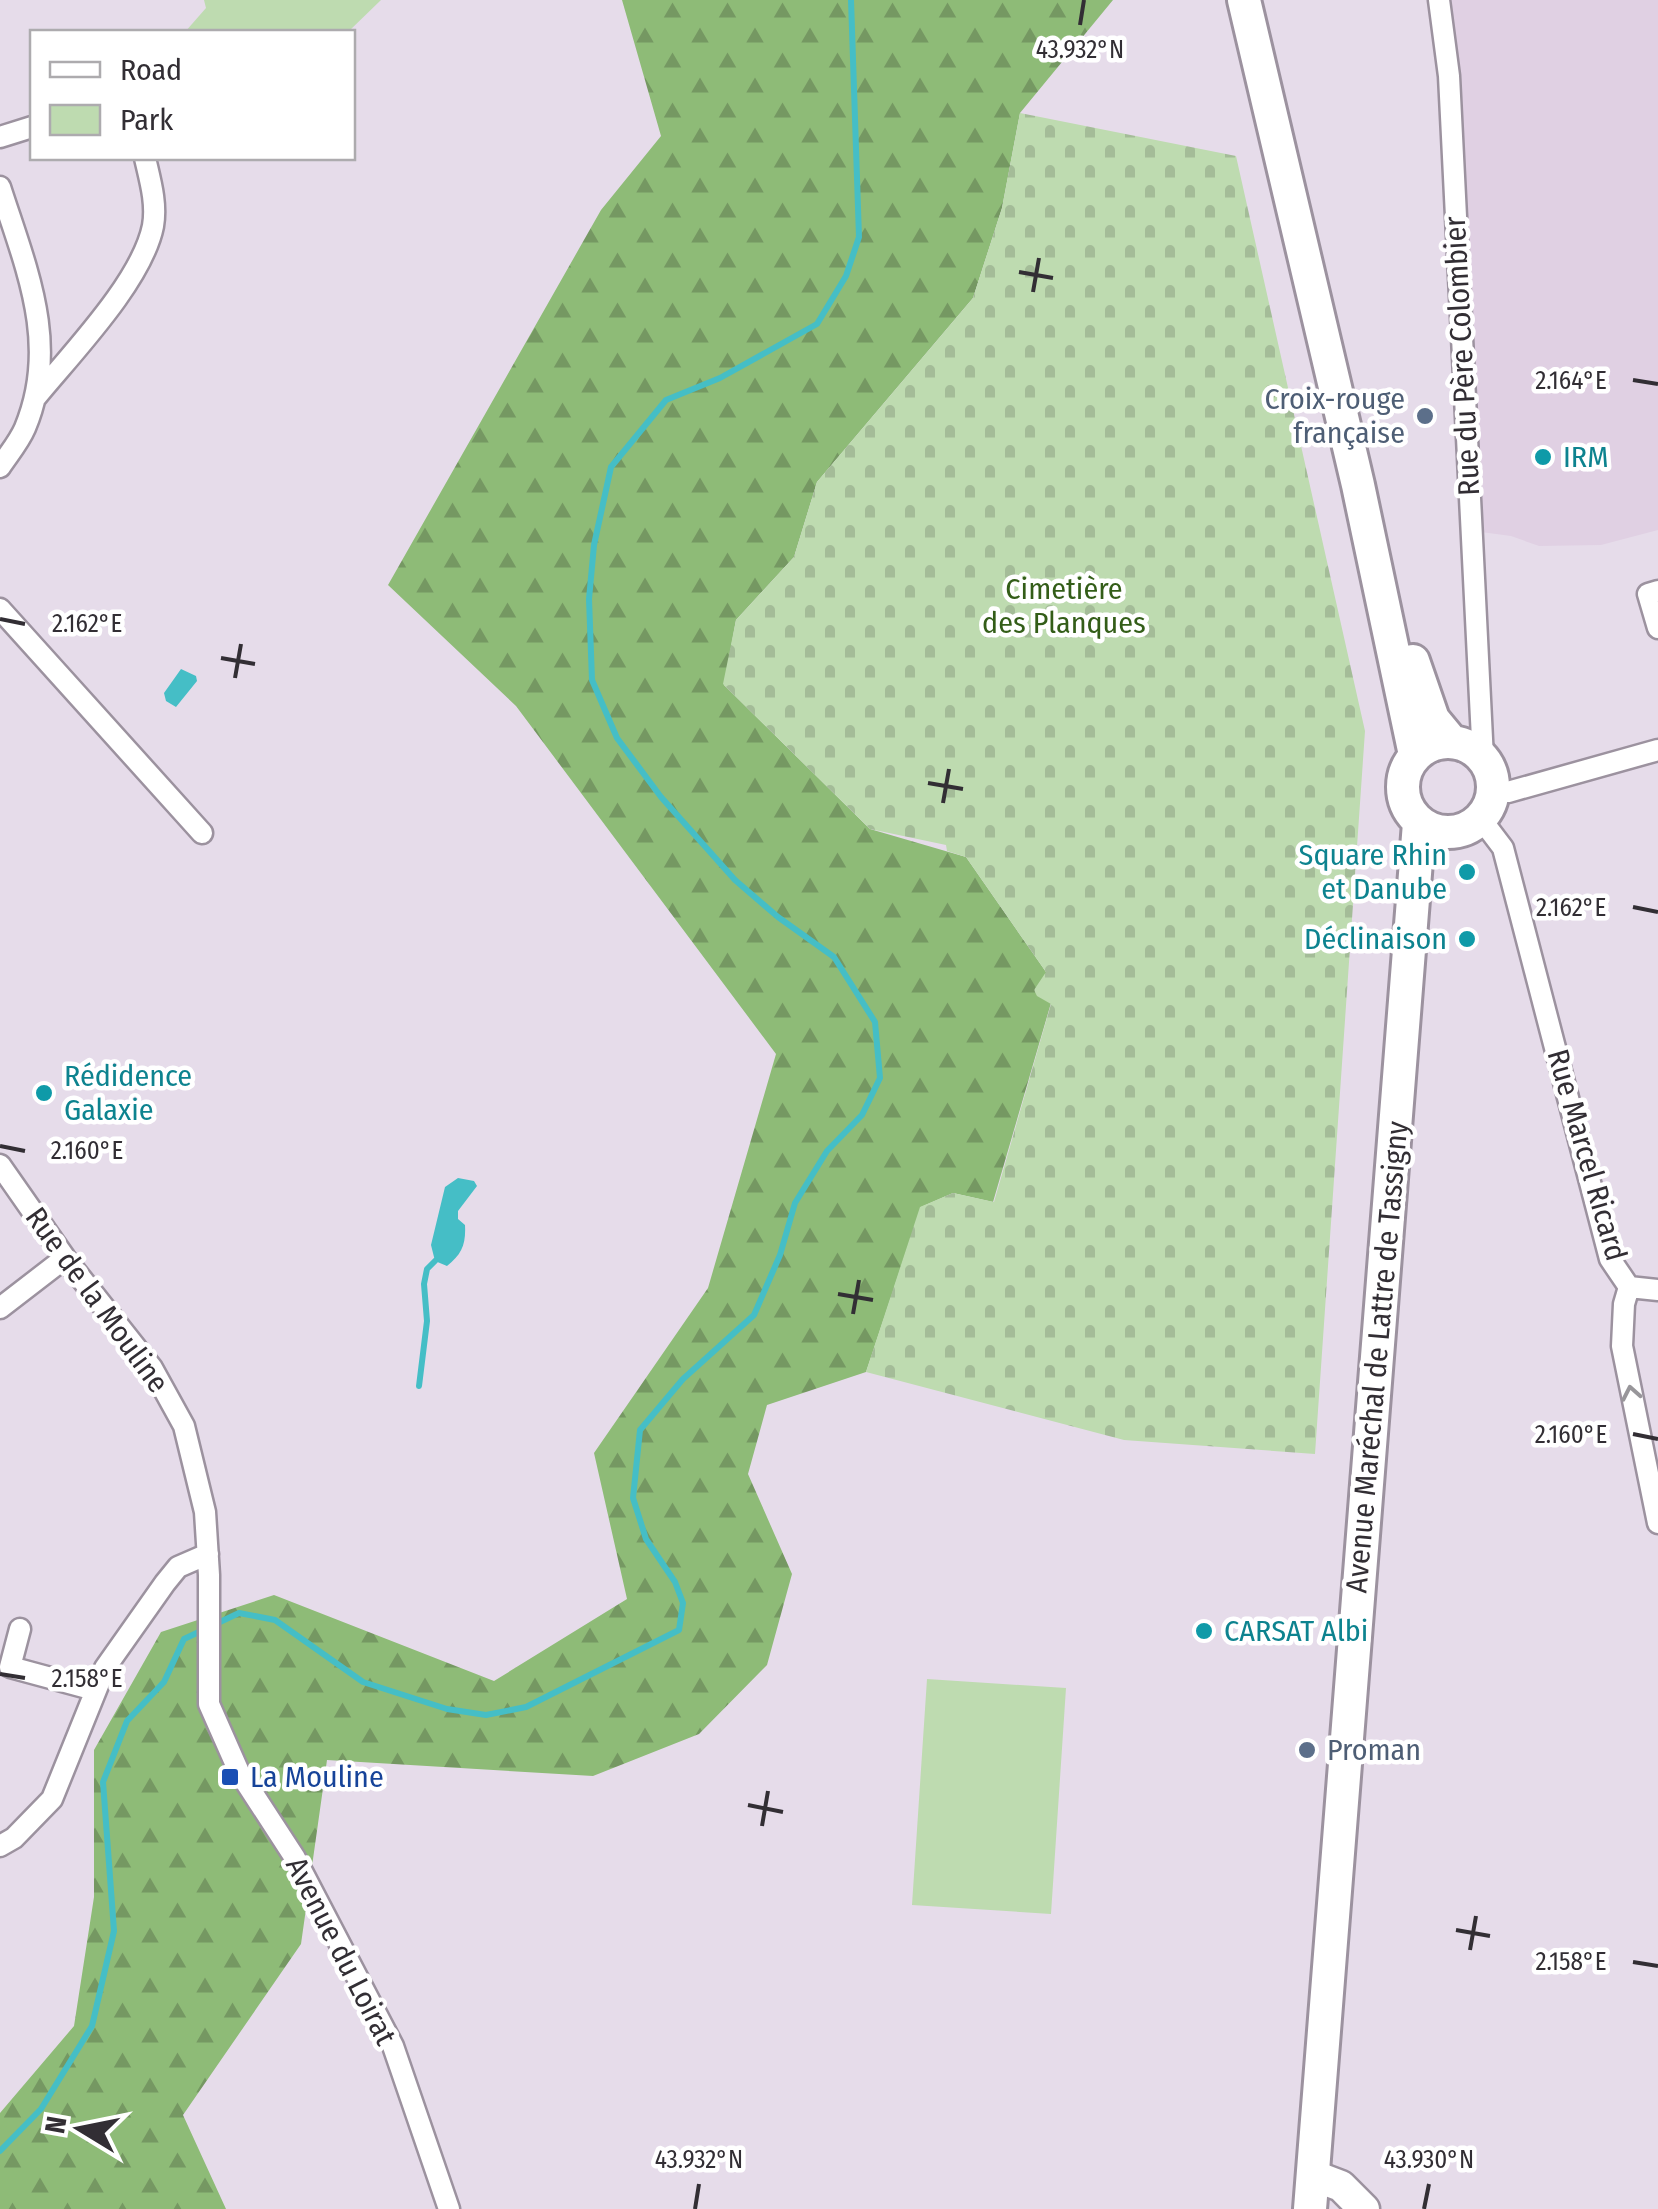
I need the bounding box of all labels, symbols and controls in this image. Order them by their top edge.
legend [30,30,355,160]
text: 43.932°N [1036,35,1124,65]
text: Road [120,52,182,88]
text: Park [120,102,173,138]
street label: Rue du Père Colombier [1437,215,1487,497]
text: 2.164°E [1535,366,1607,396]
place label: Croix-rouge française [1265,381,1405,451]
marker: Croix-rouge française [1414,405,1436,427]
place label: IRM [1563,439,1609,475]
marker: IRM [1532,446,1554,468]
park label: Cimetière des Planques [982,571,1146,641]
text: 2.162°E [52,609,122,639]
place label: Square Rhin et Danube [1299,837,1447,907]
marker: Square Rhin et Danube [1456,861,1478,883]
text: 2.162°E [1536,893,1606,923]
place label: Déclinaison [1304,921,1447,957]
marker: Déclinaison [1456,928,1478,950]
street label: Rue Marcel Ricard [1540,1045,1634,1265]
place label: Rédidence Galaxie [64,1058,192,1128]
marker: Rédidence Galaxie [33,1082,55,1104]
street label: Avenue Maréchal de Lattre de Tassigny [1338,1119,1416,1594]
text: 2.160°E [51,1136,123,1166]
street label: Rue de la Mouline [18,1200,176,1400]
one-way arrow [1622,1385,1643,1402]
text: 2.160°E [1535,1420,1607,1450]
place label: CARSAT Albi [1224,1613,1368,1649]
marker: CARSAT Albi [1193,1620,1215,1642]
text: 2.158°E [51,1664,123,1694]
place label: Proman [1327,1732,1421,1768]
marker: Proman [1296,1739,1318,1761]
place label: La Mouline [250,1759,384,1795]
marker: La Mouline [219,1766,241,1788]
street label: Avenue du Loirat [278,1851,404,2051]
text: 2.158°E [1535,1947,1607,1977]
north arrow [30,2079,130,2179]
text: N [38,2114,74,2136]
text: 43.932°N [655,2145,743,2175]
text: 43.930°N [1384,2145,1474,2175]

